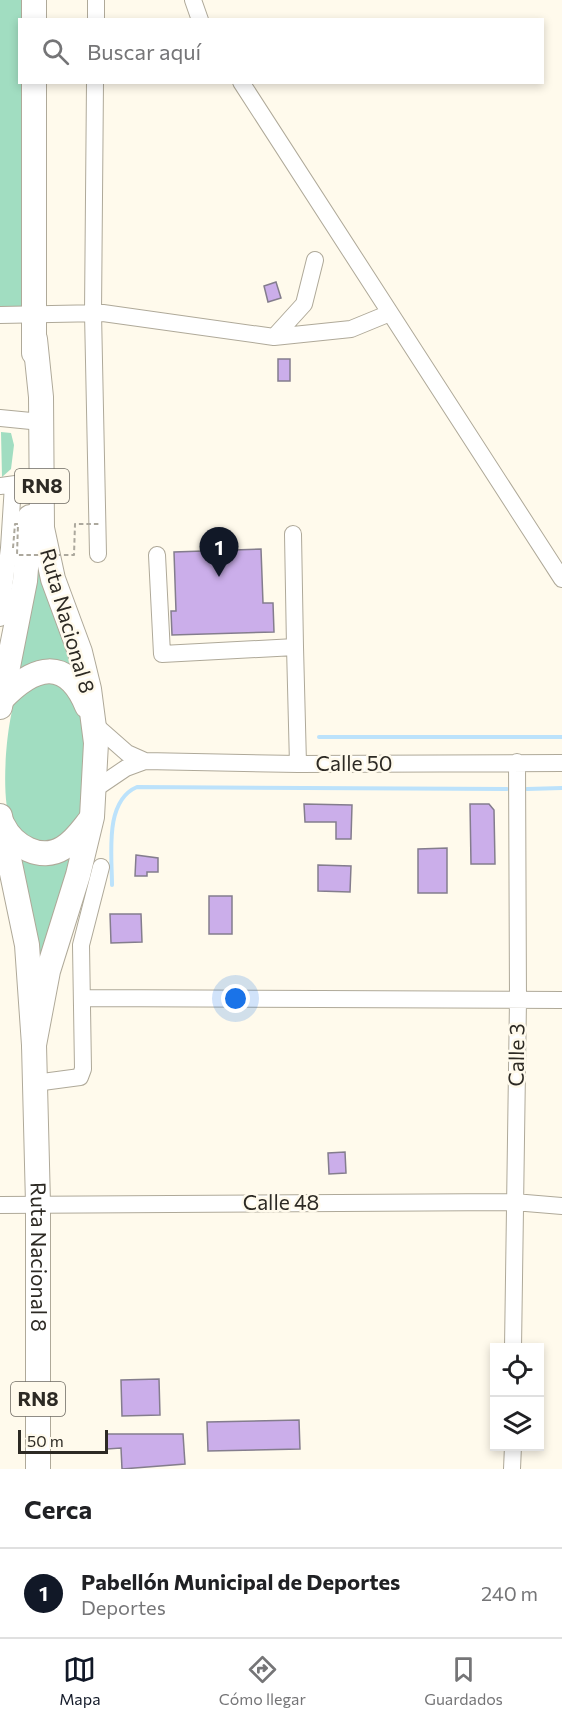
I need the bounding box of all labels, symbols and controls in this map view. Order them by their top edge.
search box [18,18,544,84]
icon: search [39,35,72,68]
text: Buscar aquí [87,38,201,65]
road number: RN8 [15,469,69,503]
pin: 1 [200,528,238,577]
street label: Ruta Nacional 8 [36,545,101,696]
street label: Calle 50 [316,750,392,775]
your location [221,984,250,1013]
street label: Calle 3 [502,1023,529,1087]
street label: Ruta Nacional 8 [26,1182,52,1332]
street label: Calle 48 [243,1189,319,1214]
map controls [490,1343,544,1451]
button: locate [490,1343,544,1397]
road number: RN8 [11,1382,65,1416]
button: layers [490,1397,544,1451]
scale bar [18,1427,108,1454]
text: 50 m [27,1431,64,1450]
text: Cerca [24,1493,92,1524]
text: Pabellón Municipal de Deportes [81,1568,400,1595]
text: 1 [39,1581,48,1605]
text: 240 m [481,1581,538,1605]
text: Deportes [81,1595,166,1619]
tab: Mapa [59,1653,101,1708]
tab: Cómo llegar [219,1653,306,1708]
tab: Guardados [424,1653,503,1708]

